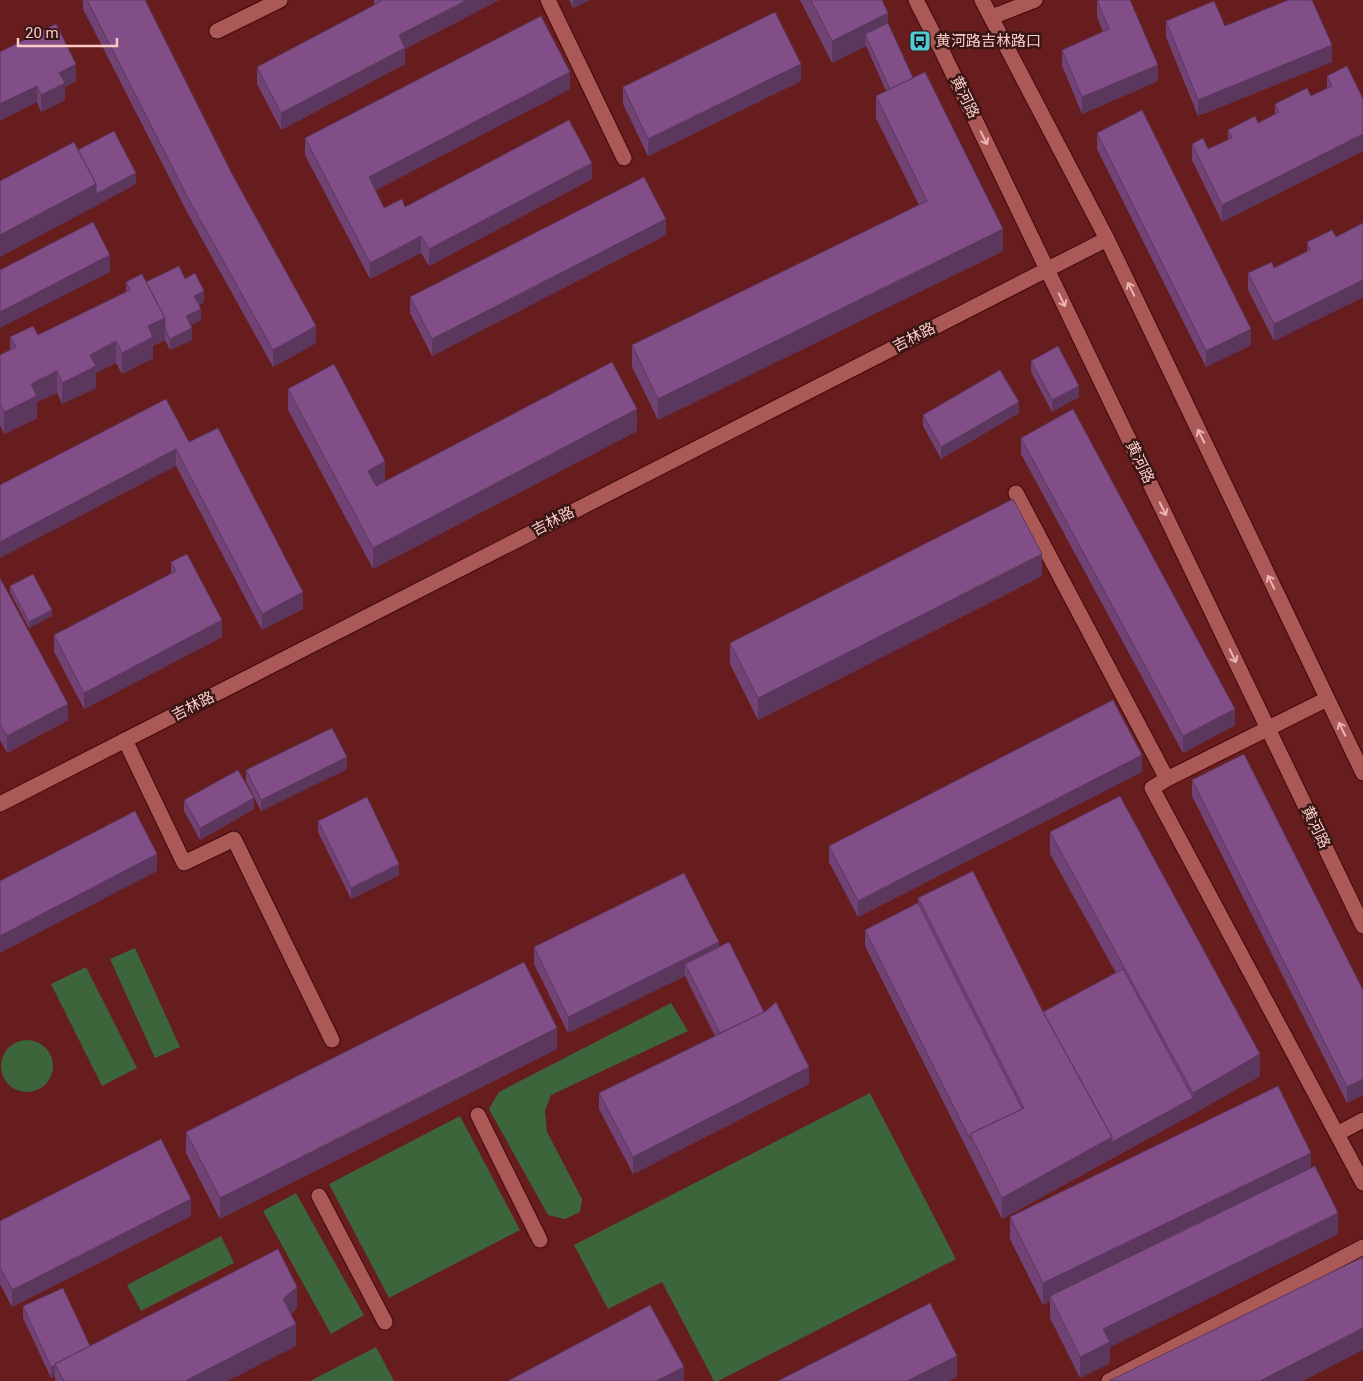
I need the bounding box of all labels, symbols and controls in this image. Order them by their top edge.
scale bar [18,15,116,47]
text: 20 m [25,24,59,42]
bus stop icon: 黄河路吉林路口 [908,29,932,53]
place label: 黄河路吉林路口 [936,32,1041,50]
street label: 黄河路 [947,73,983,121]
one-way arrow [980,130,989,145]
one-way arrow [1125,282,1135,297]
one-way arrow [1058,292,1067,307]
street label: 吉林路 [890,319,938,355]
one-way arrow [1196,429,1205,444]
street label: 黄河路 [1122,438,1158,486]
one-way arrow [1158,502,1168,517]
street label: 吉林路 [529,503,577,539]
one-way arrow [1266,575,1276,590]
one-way arrow [1229,648,1238,663]
street label: 吉林路 [169,688,217,724]
one-way arrow [1337,722,1346,737]
street label: 黄河路 [1298,803,1334,851]

